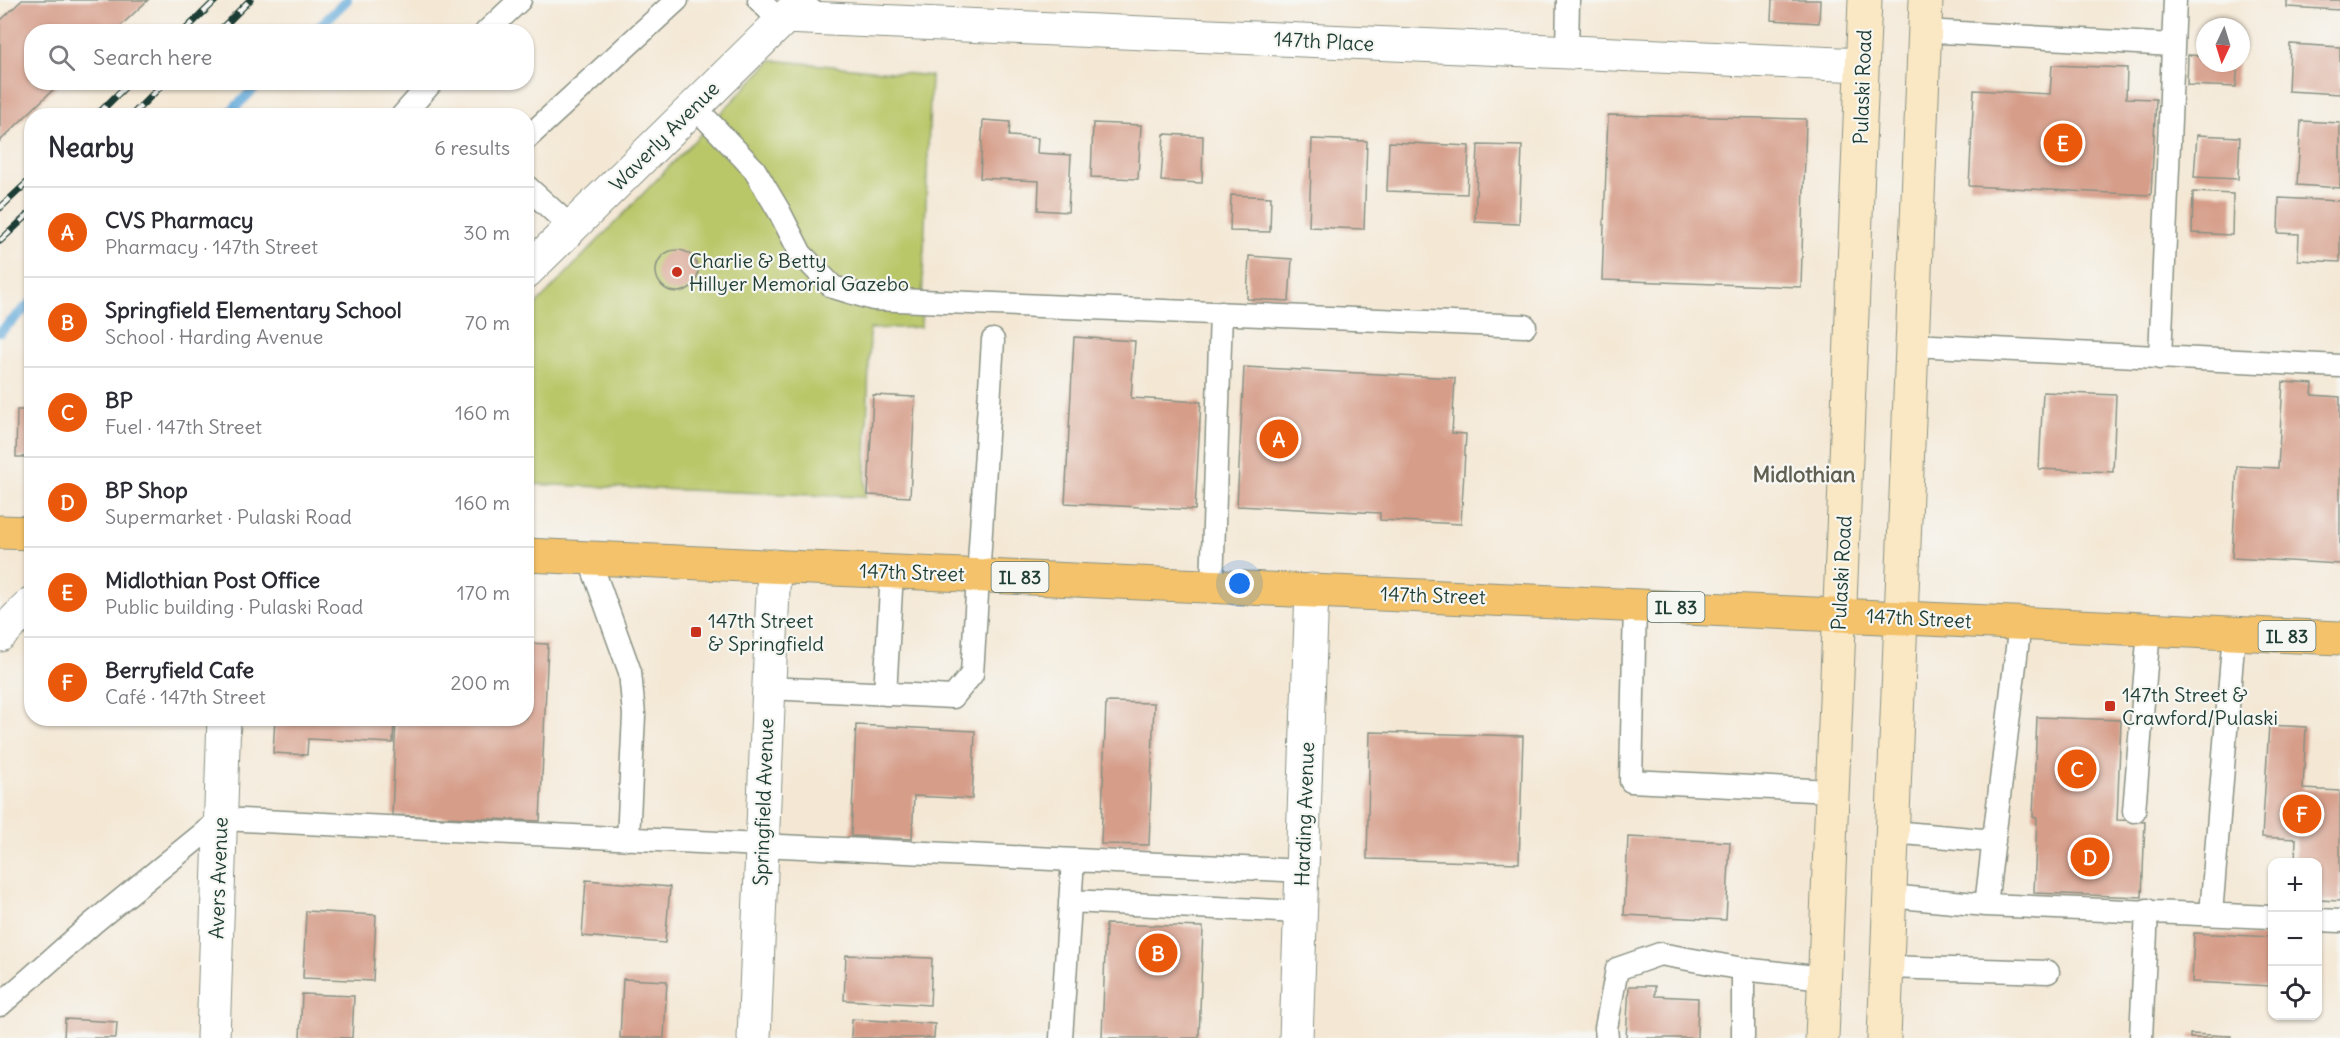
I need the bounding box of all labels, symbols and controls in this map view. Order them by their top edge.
north arrow [2196,18,2250,72]
search box [24,24,534,90]
street label: 147th Place [1273,26,1375,56]
street label: Pulaski Road [1848,29,1877,145]
icon: search [45,41,78,74]
text: Search here [93,43,212,71]
street label: Waverly Avenue [604,76,724,196]
pin: E [2044,120,2082,166]
text: Nearby [48,131,134,164]
text: 6 results [434,135,510,160]
text: CVS Pharmacy [105,206,254,234]
text: A [61,220,74,245]
text: 30 m [463,220,510,245]
text: Pharmacy · 147th Street [105,234,318,259]
place label: Charlie & Betty Hillyer Memorial Gazebo [689,248,909,296]
marker: Charlie & Betty Hillyer Memorial Gazebo [670,265,684,279]
text: Springfield Elementary School [105,296,402,324]
text: B [61,310,74,335]
text: 70 m [465,310,510,335]
text: School · Harding Avenue [105,324,323,349]
text: BP [105,386,133,414]
text: C [61,400,74,425]
text: 160 m [455,400,510,425]
text: Fuel · 147th Street [105,414,262,439]
pin: A [1260,416,1298,462]
district label: Midlothian [1752,460,1856,488]
text: BP Shop [105,476,188,504]
text: D [60,490,75,515]
text: 160 m [455,490,510,515]
text: Supermarket · Pulaski Road [105,504,352,529]
street label: Pulaski Road [1826,515,1857,631]
street label: 147th Street [859,558,965,586]
road number: IL 83 [992,562,1048,592]
text: Midlothian Post Office [105,566,320,594]
your location [1225,569,1254,598]
text: E [62,580,73,605]
text: 170 m [457,580,510,605]
street label: 147th Street [1380,581,1486,609]
road number: IL 83 [1648,592,1704,622]
text: Public building · Pulaski Road [105,594,363,619]
street label: 147th Street [1866,603,1973,633]
place label: 147th Street & Springfield [708,608,824,656]
road number: IL 83 [2258,621,2316,651]
marker: 147th Street & Springfield [689,625,703,639]
text: Berryfield Cafe [105,656,254,684]
text: F [62,670,73,695]
text: 200 m [450,670,510,695]
place label: 147th Street & Crawford/Pulaski [2122,682,2278,730]
text: Café · 147th Street [105,684,266,709]
marker: 147th Street & Crawford/Pulaski [2103,699,2117,713]
street label: Springfield Avenue [748,718,778,886]
street label: Harding Avenue [1289,741,1319,887]
pin: C [2058,746,2096,792]
pin: F [2282,792,2322,836]
street label: Avers Avenue [203,816,233,940]
pin: D [2070,834,2110,880]
map controls [2268,858,2322,1020]
button: + [2268,858,2322,912]
button: − [2268,912,2322,966]
pin: B [1138,930,1178,976]
button: locate [2268,966,2322,1020]

